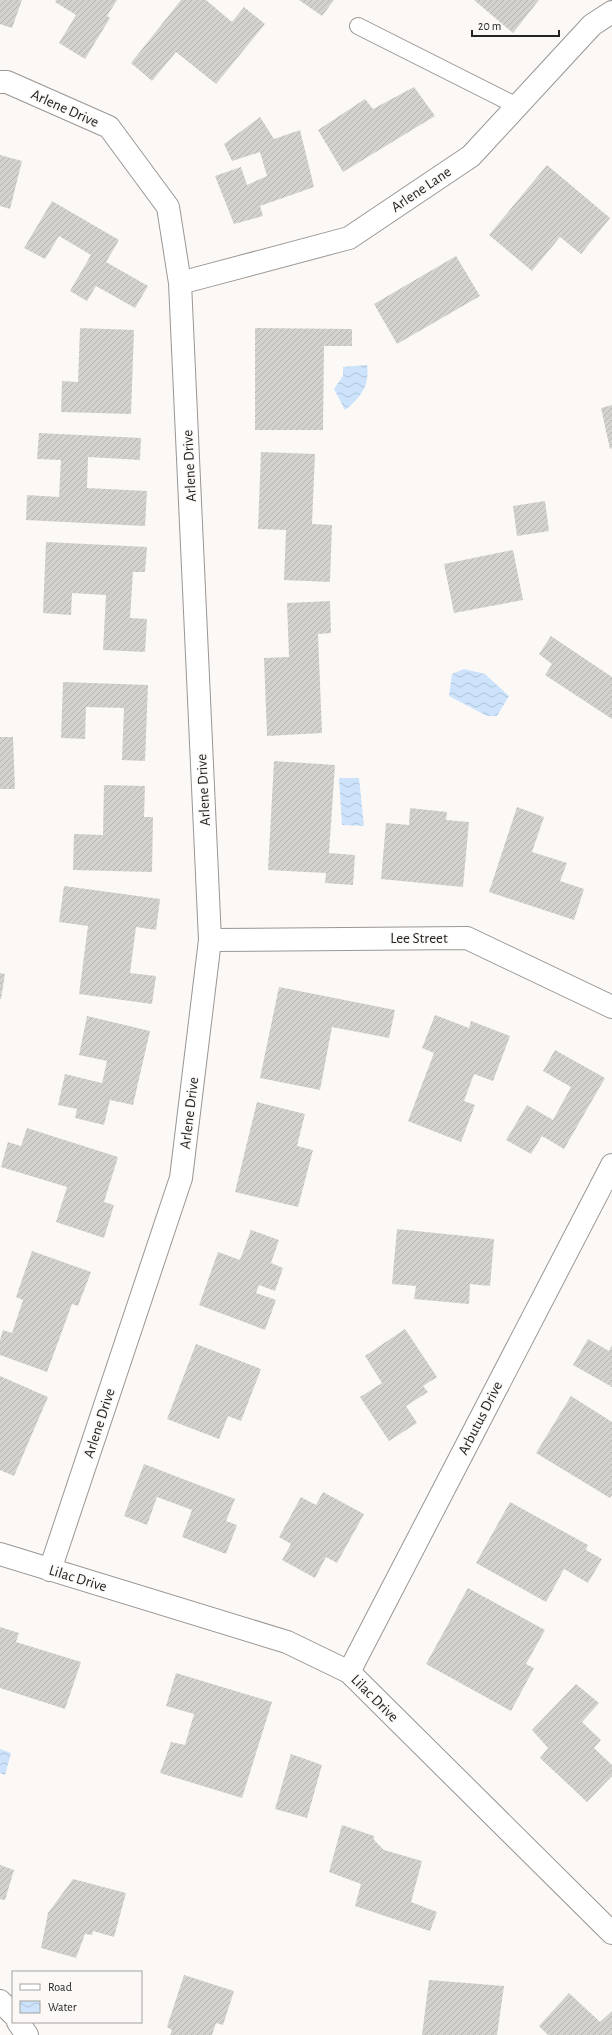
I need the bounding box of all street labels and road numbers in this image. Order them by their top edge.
street label: Arlene Drive [29,87,101,130]
street label: Arlene Lane [389,164,454,215]
street label: Arlene Drive [180,429,199,502]
street label: Arlene Drive [194,753,213,826]
street label: Lee Street [390,931,448,946]
street label: Arlene Drive [178,1076,201,1150]
street label: Arbutus Drive [456,1379,505,1457]
street label: Arlene Drive [81,1386,118,1460]
street label: Lilac Drive [47,1563,109,1594]
street label: Lilac Drive [348,1672,401,1725]

